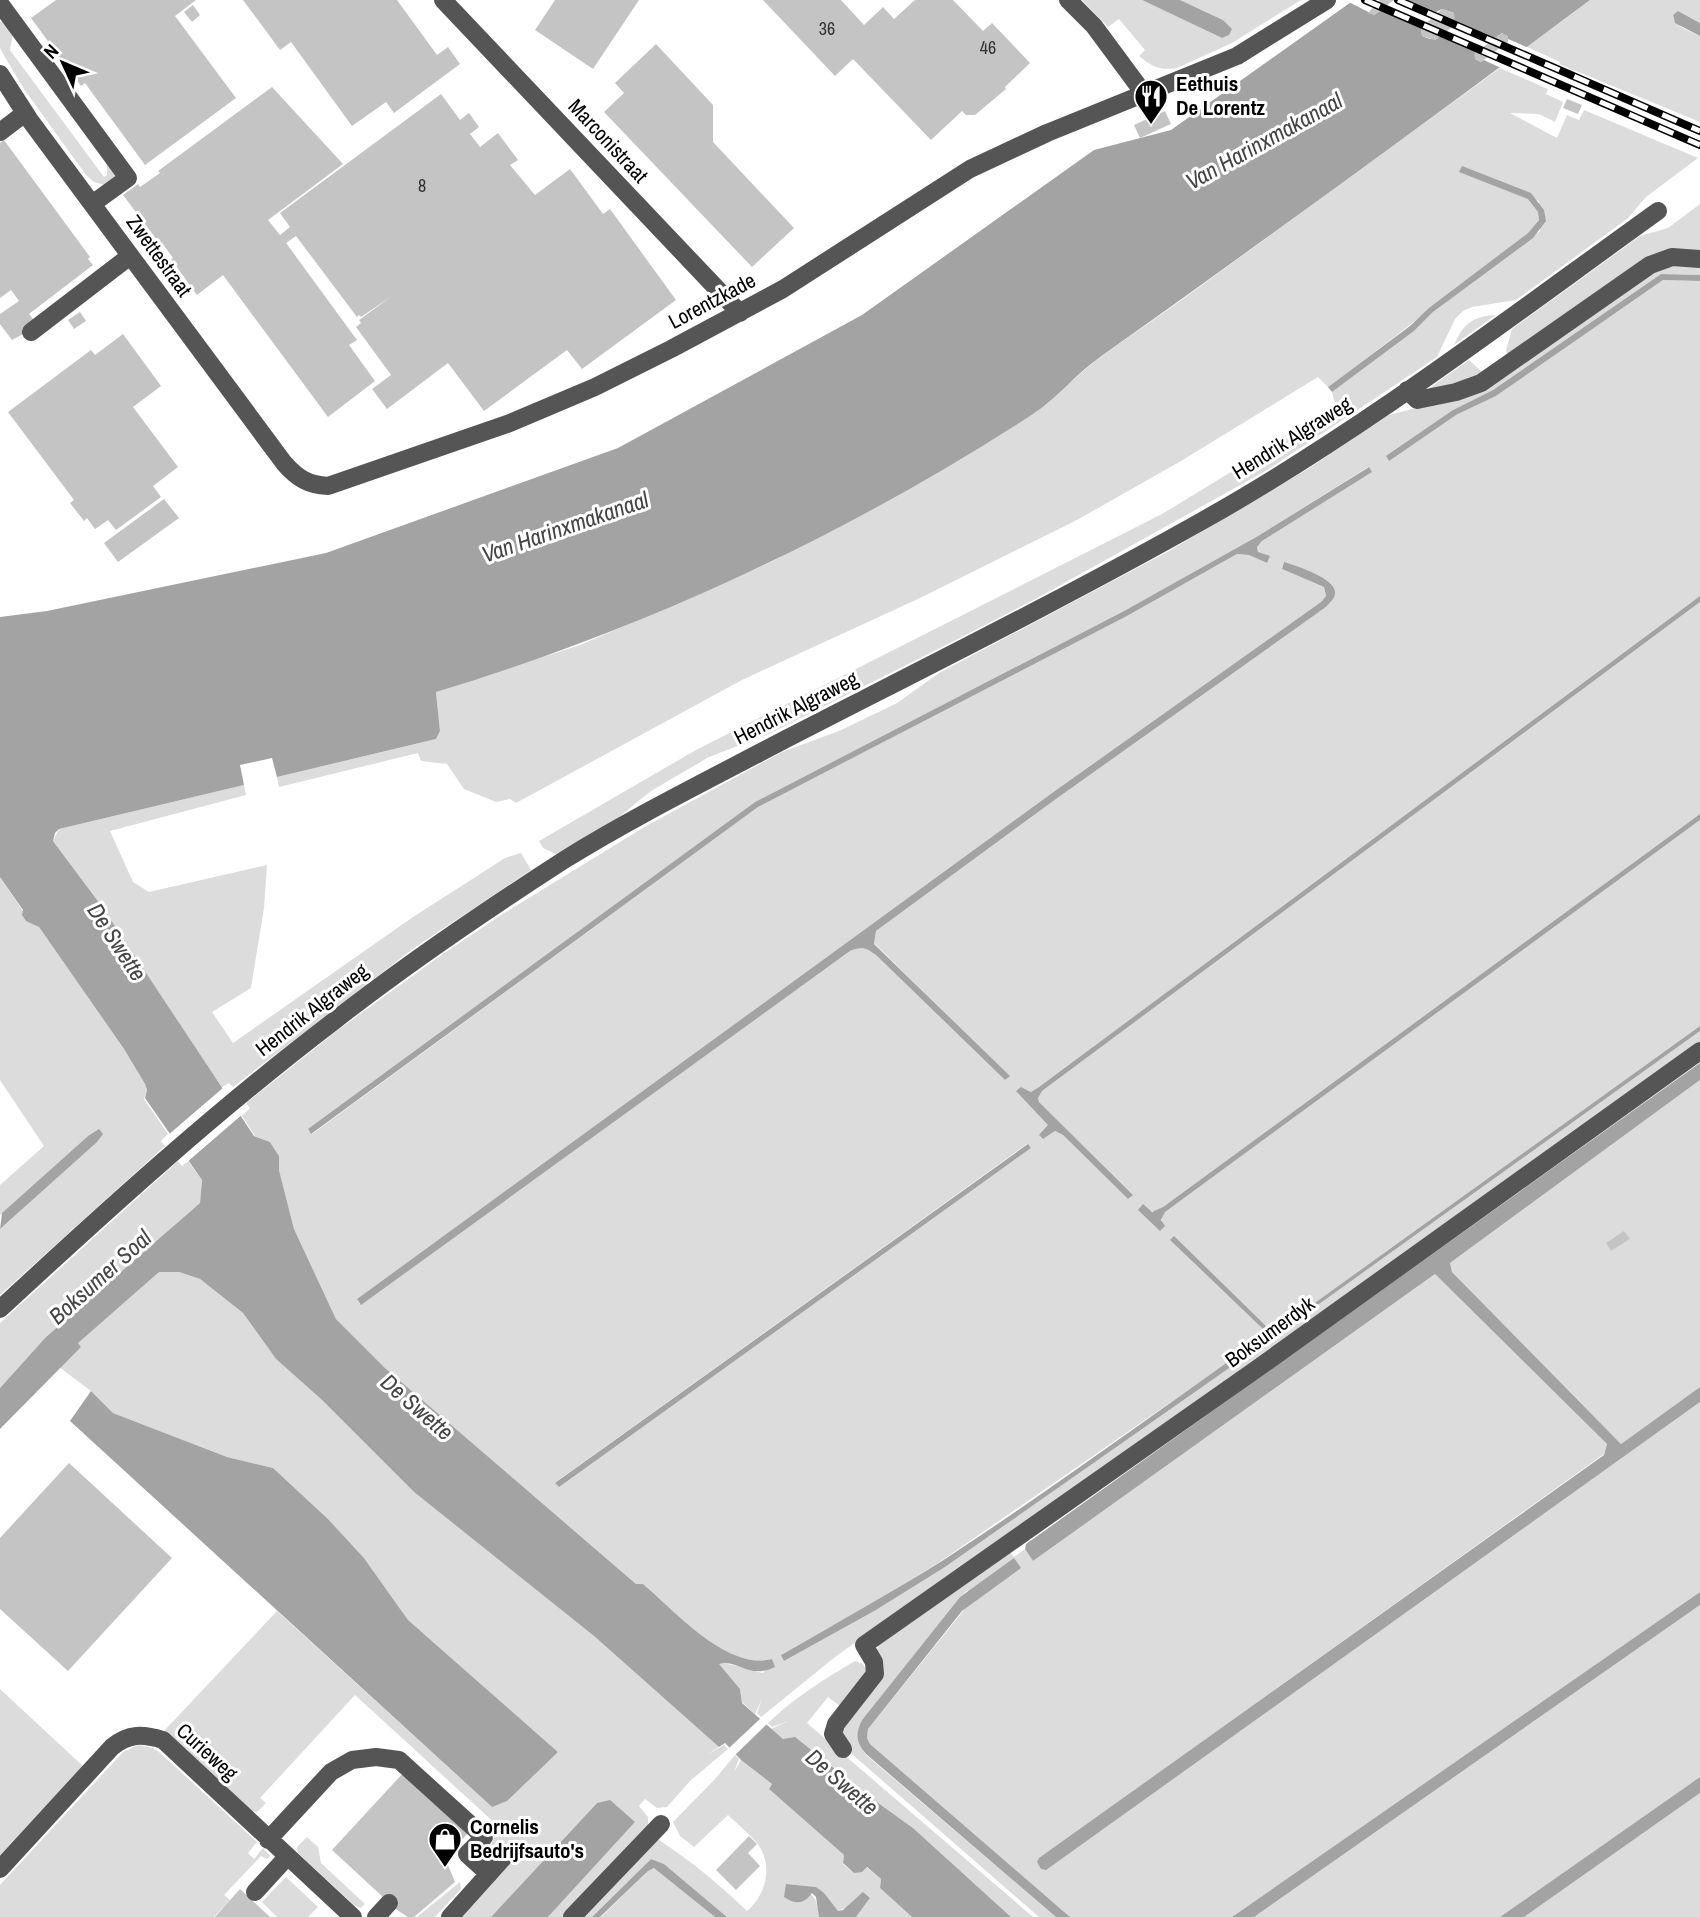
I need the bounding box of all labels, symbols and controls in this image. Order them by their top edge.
house number: 36 [819,16,835,41]
north arrow [28,28,98,98]
house number: 46 [980,35,996,60]
text: N [38,38,64,64]
place label: Eethuis De Lorentz [1176,69,1265,122]
restaurant icon: Eethuis De Lorentz [1132,77,1170,126]
water label: Van Harinxmakanaal [1180,84,1348,196]
street label: Marconistraat [562,92,655,189]
house number: 8 [418,173,426,198]
street label: Zwettestraat [120,209,199,303]
street label: Lorentzkade [663,266,760,336]
street label: Hendrik Algraweg [1226,389,1357,486]
water label: Van Harinxmakanaal [477,483,653,570]
street label: Hendrik Algraweg [729,664,863,751]
water label: De Swette [81,897,154,987]
street label: Hendrik Algraweg [249,956,374,1063]
water label: Boksumer Soal [42,1222,158,1331]
street label: Boksumerdyk [1219,1289,1321,1374]
water label: De Swette [374,1366,460,1447]
street label: Curieweg [170,1716,245,1787]
water label: De Swette [799,1741,885,1822]
place label: Cornelis Bedrijfsauto's [470,1812,584,1865]
shop icon: Cornelis Bedrijfsauto's [426,1820,464,1869]

